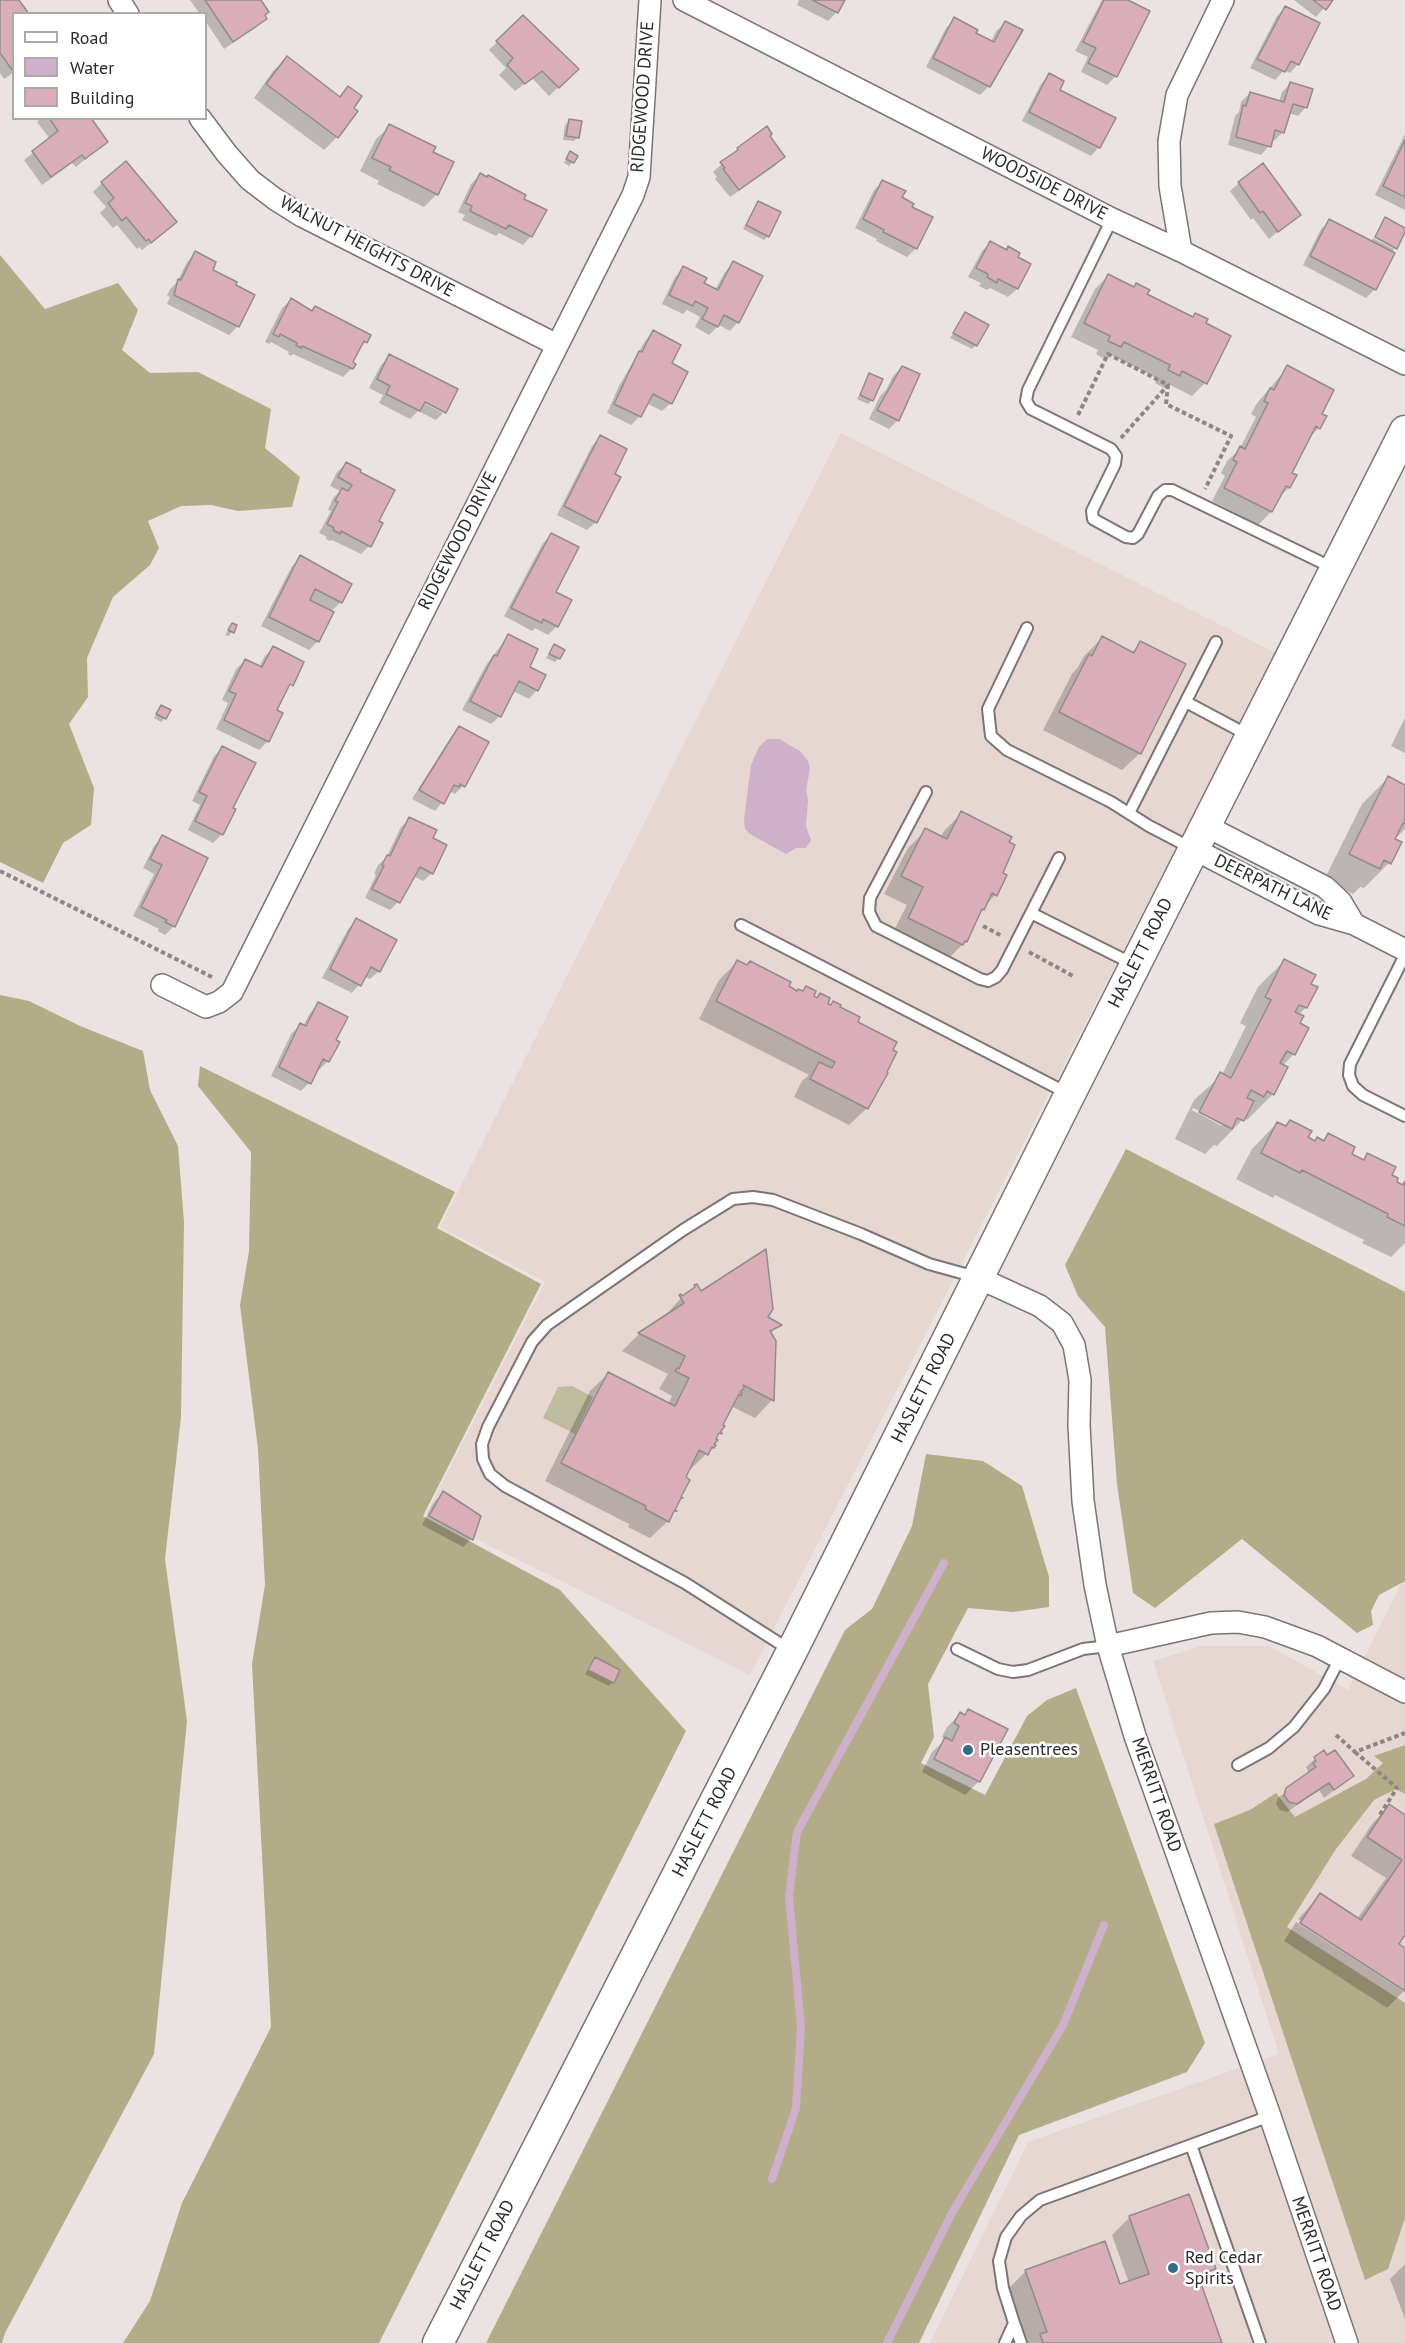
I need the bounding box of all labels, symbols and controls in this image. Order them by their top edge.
legend [12,12,207,120]
street label: RIDGEWOOD DRIVE [627,21,659,173]
text: Road [70,26,108,49]
text: Water [70,56,114,79]
text: Building [70,86,134,109]
street label: WOODSIDE DRIVE [977,143,1111,225]
street label: WALNUT HEIGHTS DRIVE [276,192,458,302]
street label: RIDGEWOOD DRIVE [414,469,502,613]
street label: DEERPATH LANE [1210,850,1336,926]
street label: HASLETT ROAD [1104,894,1178,1012]
street label: HASLETT ROAD [887,1329,961,1447]
street label: MERRITT ROAD [1126,1735,1186,1855]
place label: Pleasentrees [980,1739,1078,1761]
marker: Pleasentrees [961,1743,975,1757]
street label: HASLETT ROAD [668,1763,742,1881]
street label: MERRITT ROAD [1286,2194,1346,2314]
street label: HASLETT ROAD [446,2196,520,2314]
place label: Red Cedar Spirits [1185,2247,1262,2290]
marker: Red Cedar Spirits [1166,2261,1180,2275]

